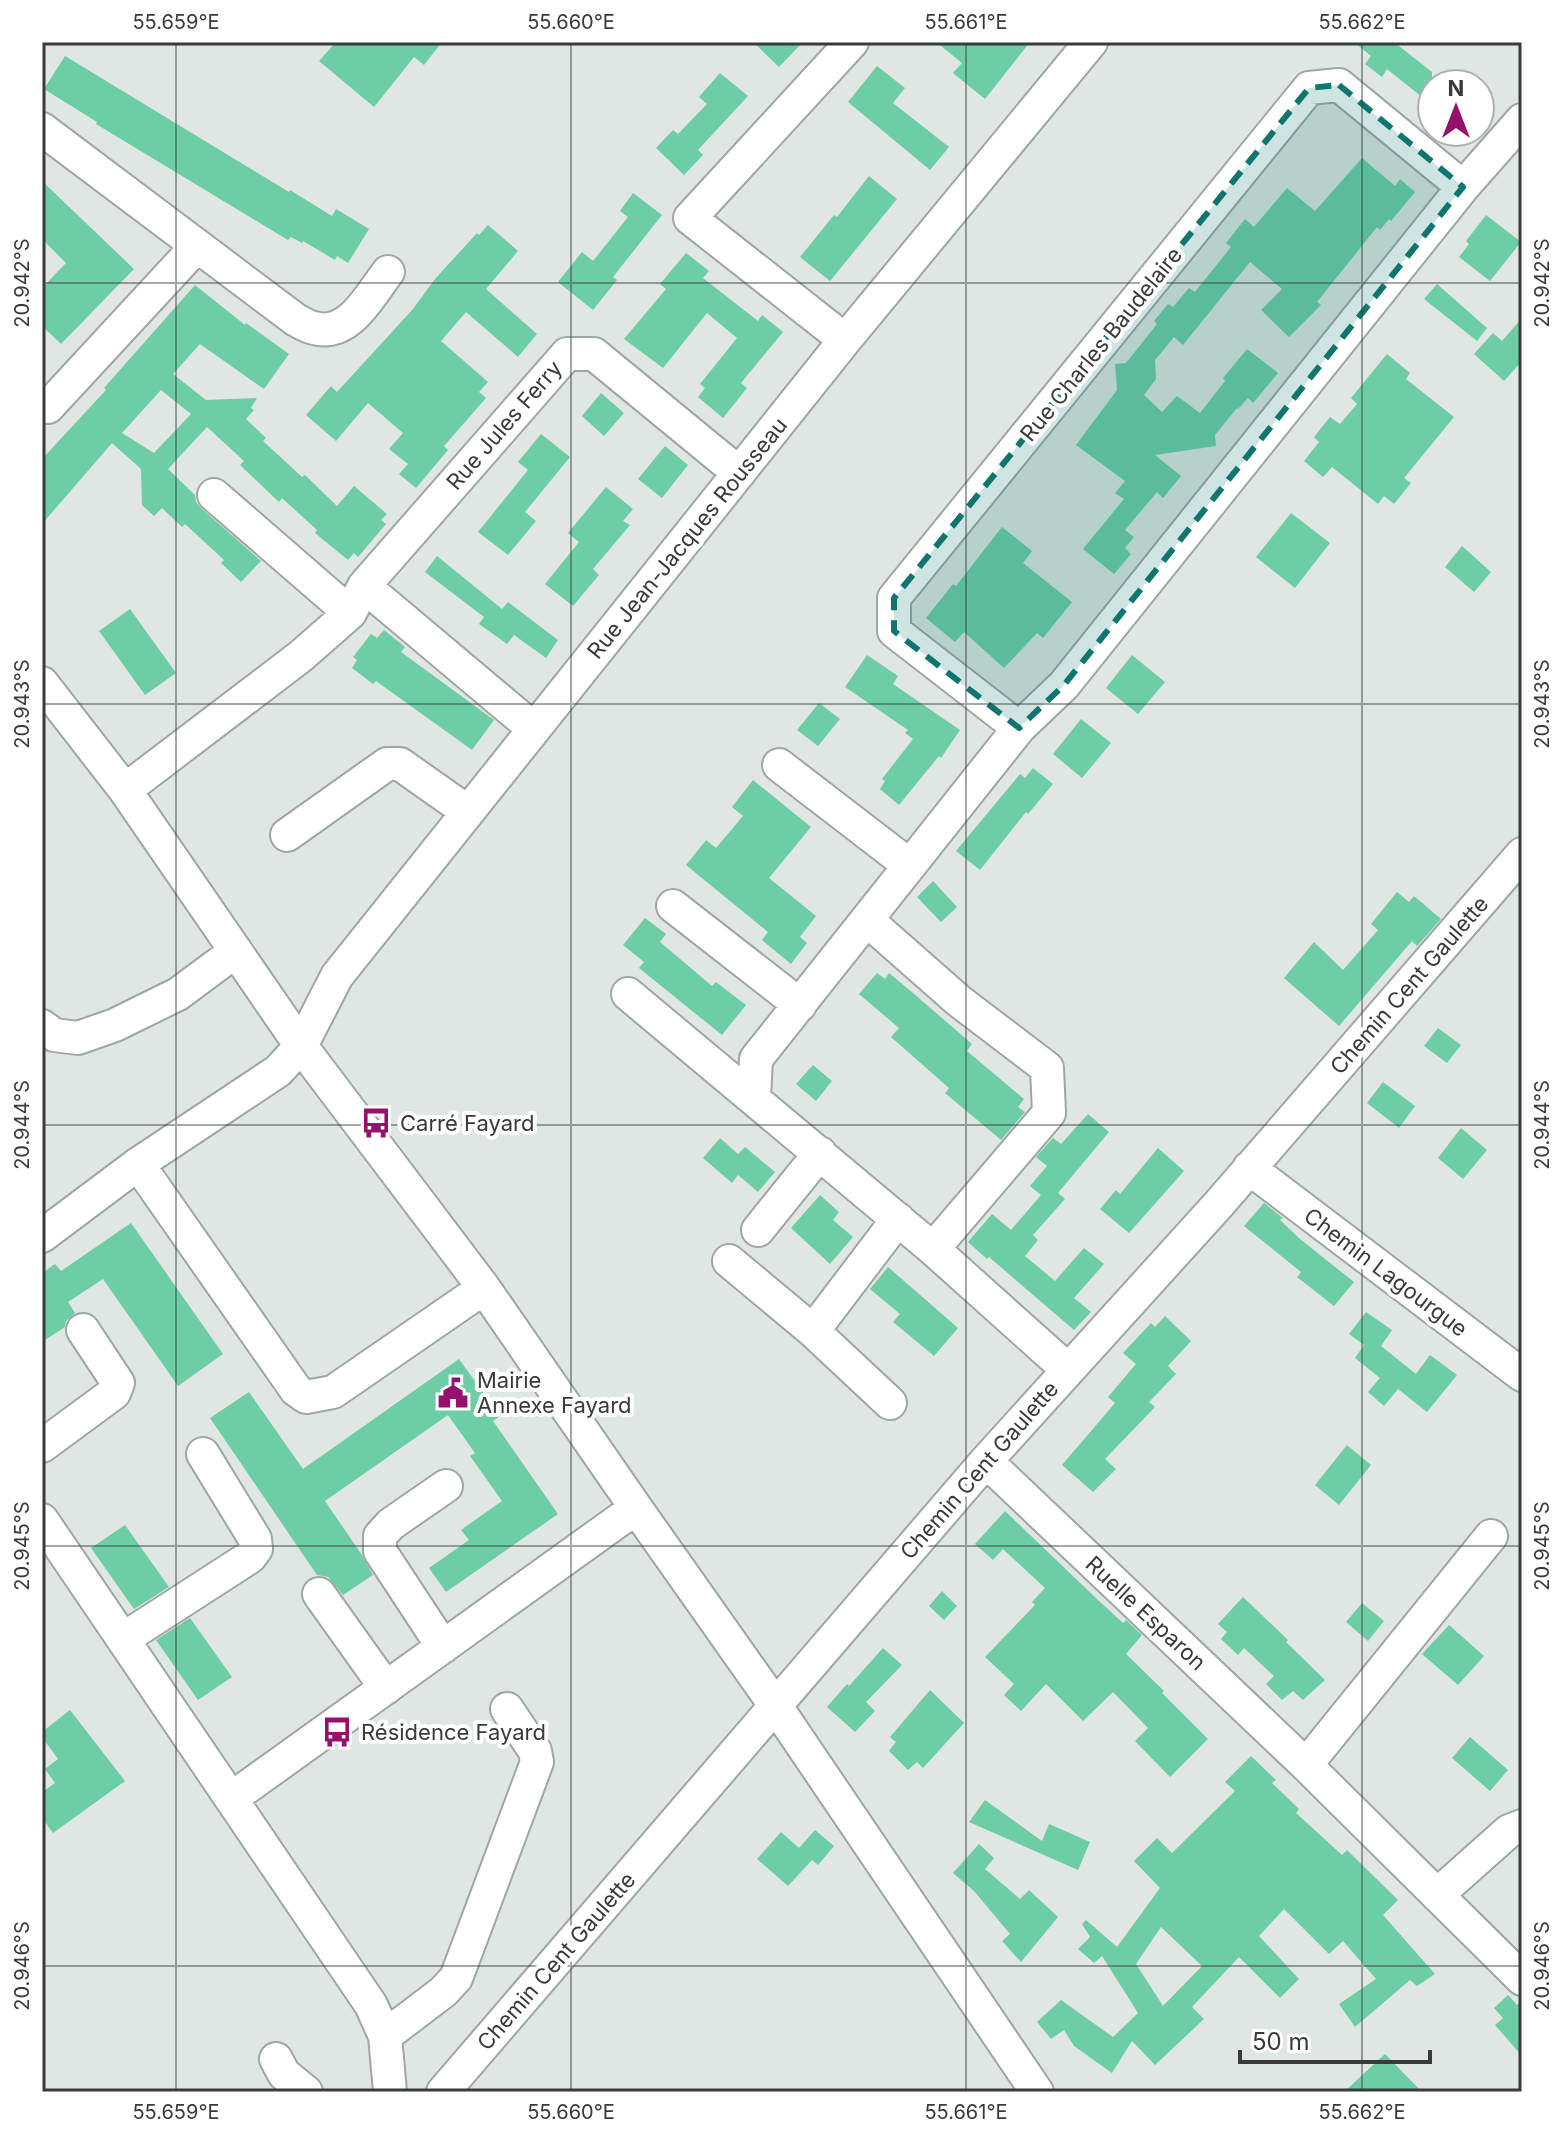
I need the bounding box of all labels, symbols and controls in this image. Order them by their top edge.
text: 55.659°E [132,10,220,34]
text: 55.660°E [527,10,615,34]
text: 55.661°E [924,10,1008,34]
text: 55.662°E [1318,10,1406,34]
north arrow [1416,68,1496,148]
text: N [1448,75,1464,101]
text: 20.942°S [10,238,34,328]
text: 20.942°S [1530,238,1554,328]
street label: Rue Charles Baudelaire [1015,242,1187,446]
street label: Rue Jules Ferry [441,355,567,495]
street label: Rue Jean-Jacques Rousseau [582,412,792,664]
text: 20.943°S [10,659,34,749]
text: 20.943°S [1530,659,1554,749]
street label: Chemin Cent Gaulette [1325,891,1493,1079]
text: 20.944°S [10,1080,34,1170]
text: 20.944°S [1530,1080,1554,1170]
bus stop icon: Carré Fayard [359,1106,393,1140]
place label: Carré Fayard [400,1110,534,1136]
street label: Chemin Lagourgue [1299,1202,1473,1342]
place label: Mairie Annexe Fayard [477,1367,632,1418]
public building icon: Mairie Annexe Fayard [436,1376,470,1410]
street label: Chemin Cent Gaulette [895,1376,1063,1564]
text: 20.945°S [10,1501,34,1591]
text: 20.945°S [1530,1501,1554,1591]
street label: Ruelle Esparon [1081,1551,1211,1675]
bus stop icon: Résidence Fayard [320,1715,354,1749]
place label: Résidence Fayard [361,1719,546,1745]
street label: Chemin Cent Gaulette [472,1867,640,2055]
text: 20.946°S [10,1921,34,2011]
text: 20.946°S [1530,1921,1554,2011]
scale bar [1240,2014,1430,2064]
text: 50 m [1252,2027,1310,2056]
text: 55.659°E [132,2100,220,2124]
text: 55.660°E [527,2100,615,2124]
text: 55.661°E [924,2100,1008,2124]
text: 55.662°E [1318,2100,1406,2124]

